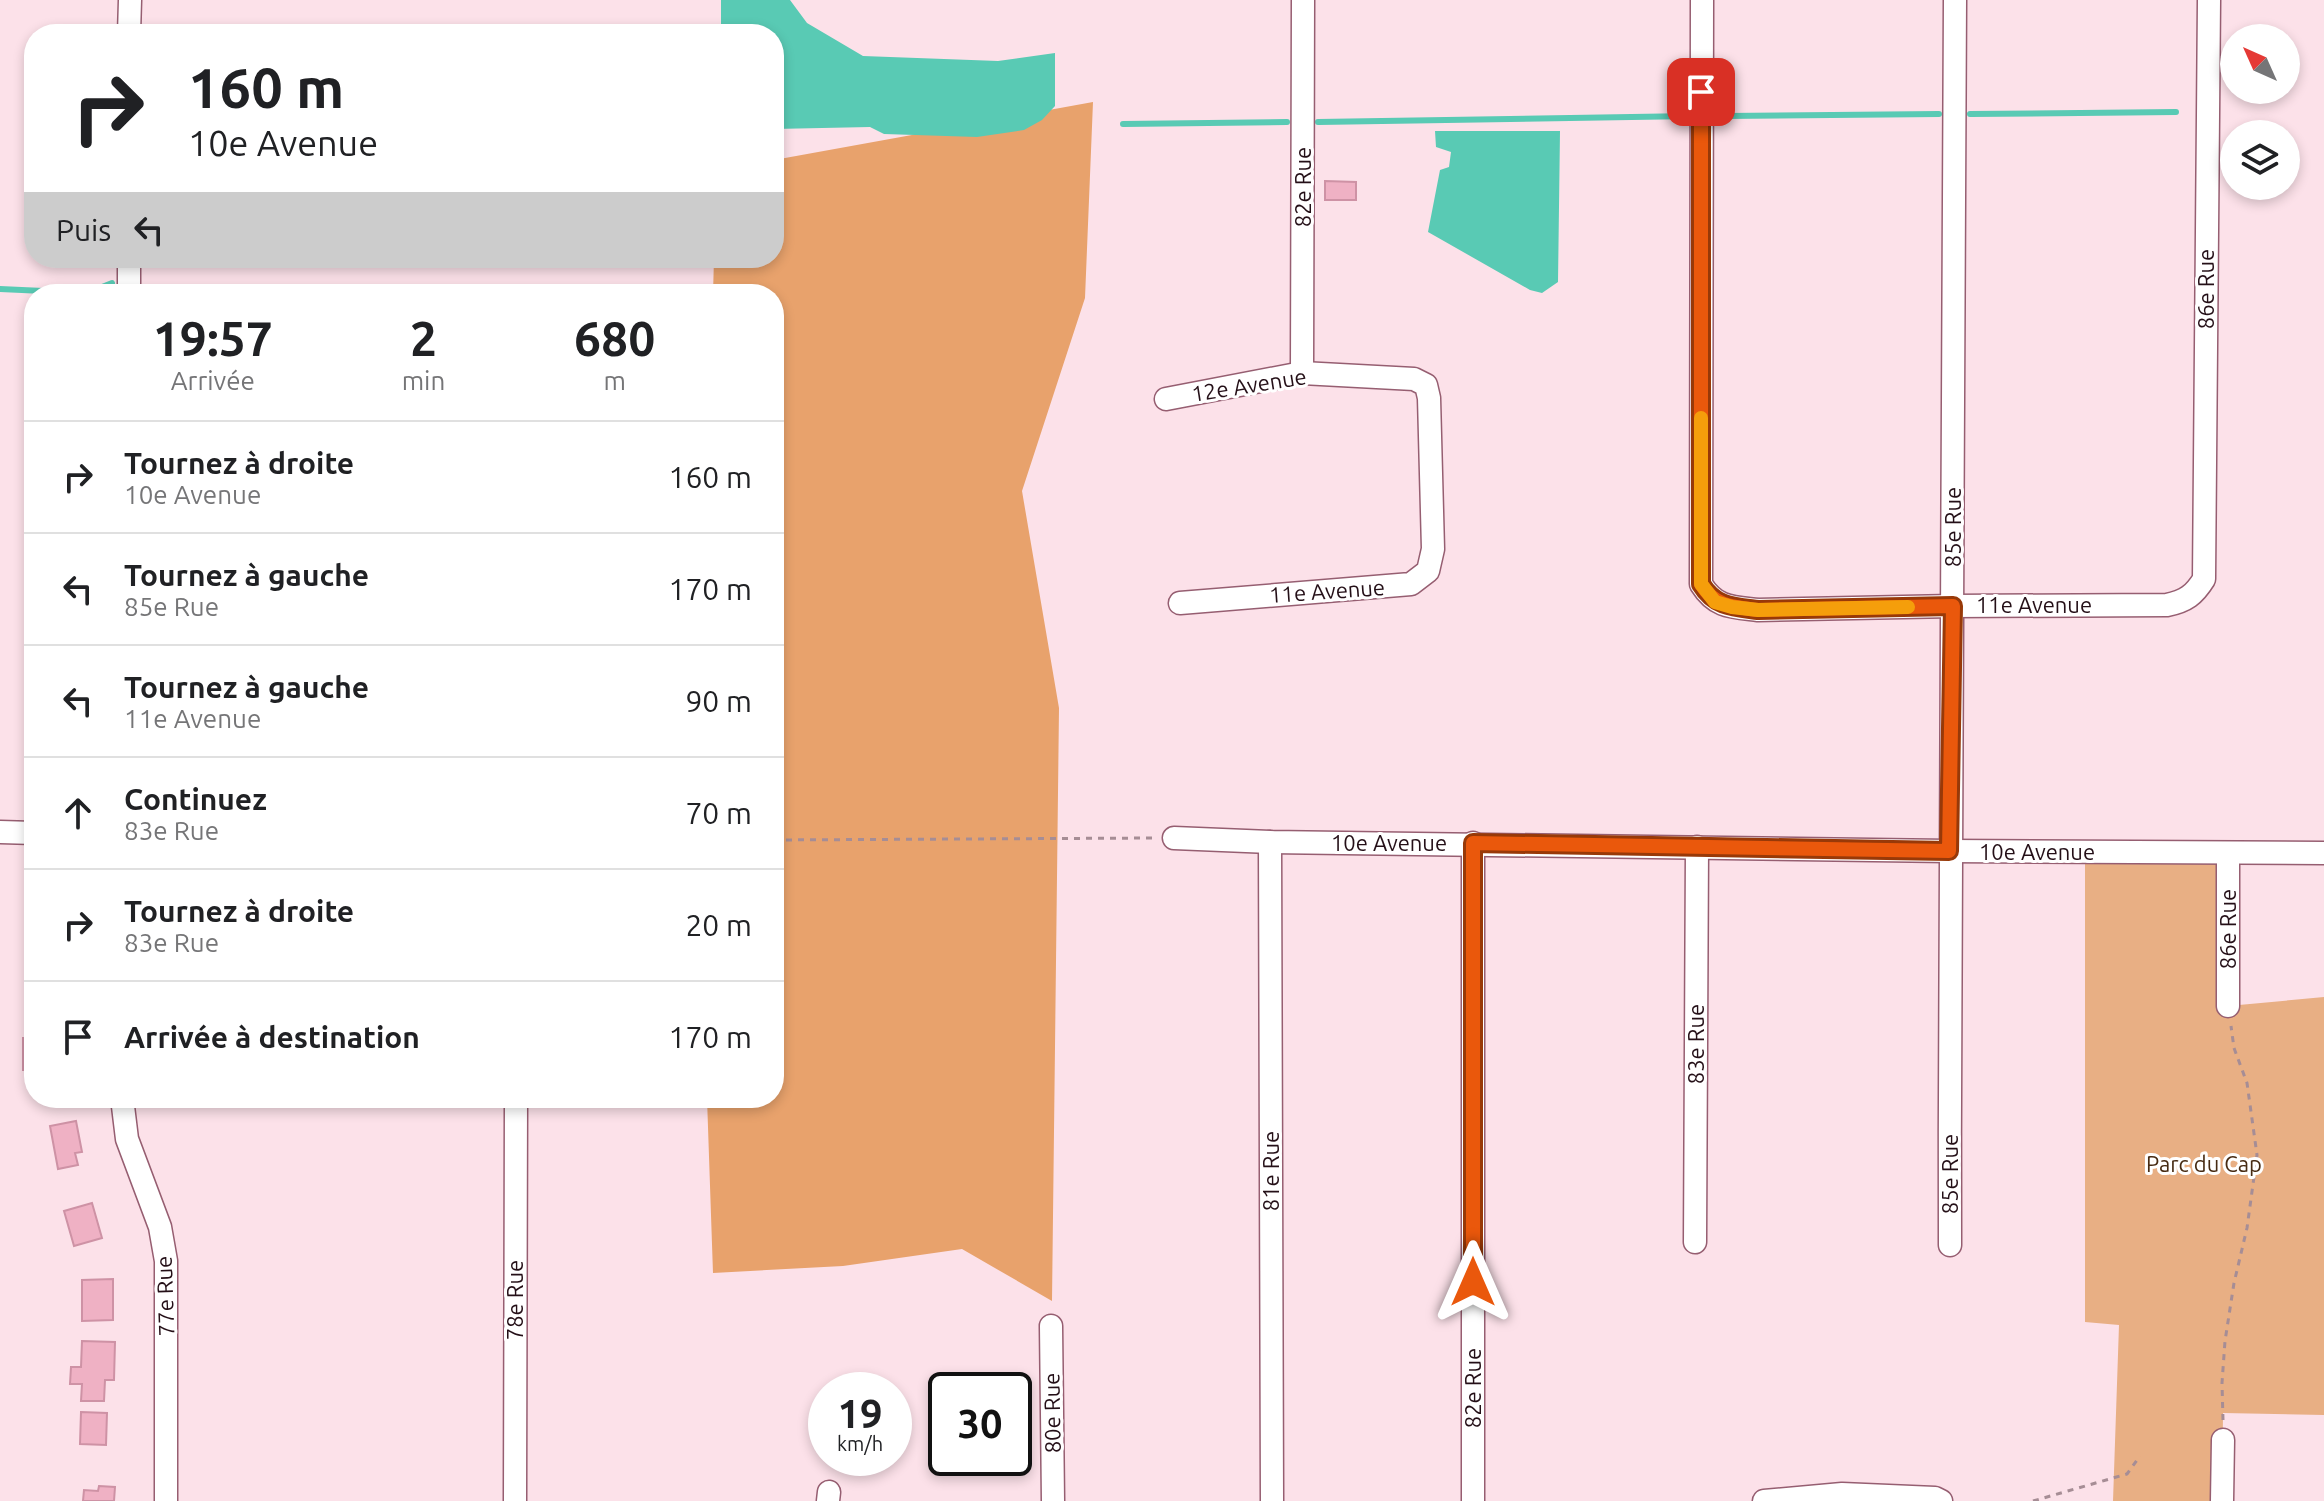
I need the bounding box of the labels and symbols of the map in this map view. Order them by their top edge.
north arrow [2220,24,2300,104]
pin [1667,58,1735,126]
street label: 82e Rue [1290,147,1315,227]
street label: 86e Rue [2193,249,2218,329]
street label: 12e Avenue [1190,363,1308,406]
street label: 85e Rue [1940,487,1965,567]
street label: 11e Avenue [1268,574,1386,607]
street label: 11e Avenue [1976,592,2092,617]
street label: 10e Avenue [1331,830,1447,855]
street label: 10e Avenue [1979,839,2095,864]
street label: 86e Rue [2215,889,2240,969]
street label: 83e Rue [1683,1004,1708,1084]
street label: 81e Rue [1258,1131,1283,1211]
street label: 85e Rue [1937,1134,1962,1214]
park label: Parc du Cap [2146,1151,2262,1176]
position arrow [1431,1240,1515,1324]
street label: 77e Rue [151,1255,178,1337]
street label: 78e Rue [502,1260,527,1340]
street label: 82e Rue [1460,1348,1485,1428]
speed limit sign: 30 [928,1372,1032,1476]
street label: 80e Rue [1038,1373,1065,1453]

